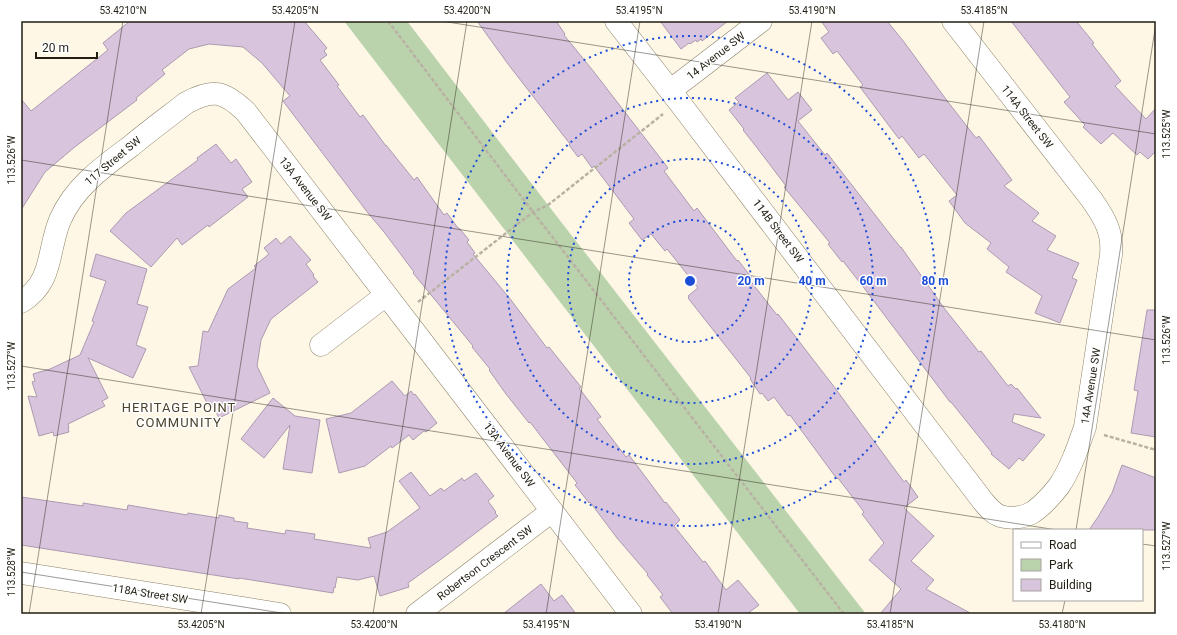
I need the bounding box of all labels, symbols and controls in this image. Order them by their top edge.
text: 53.4210°N [99,5,147,16]
text: 53.4205°N [271,5,319,16]
text: 53.4200°N [443,5,491,16]
text: 53.4195°N [615,5,663,16]
text: 53.4190°N [788,5,836,16]
text: 53.4185°N [960,5,1008,16]
street label: 14 Avenue SW [684,29,748,83]
scale bar [36,34,97,60]
text: 20 m [42,41,69,55]
street label: 114A Street SW [998,83,1056,151]
text: 113.525°W [1161,109,1172,158]
street label: 117 Street SW [82,134,144,188]
text: 113.526°W [6,135,17,184]
street label: 13A Avenue SW [276,155,334,224]
street label: 114B Street SW [750,197,806,266]
centre of rings [683,274,697,288]
text: 20 m [737,274,765,288]
text: 40 m [798,274,826,288]
text: 60 m [859,274,887,288]
text: 80 m [921,274,949,288]
text: 113.526°W [1161,315,1172,364]
text: 113.527°W [6,341,17,390]
street label: 14A Avenue SW [1079,347,1103,425]
district label: HERITAGE POINT COMMUNITY [122,400,236,430]
street label: 13A Avenue SW [481,420,538,490]
text: 113.527°W [1161,521,1172,570]
street label: Robertson Crescent SW [435,523,535,603]
legend [1013,529,1143,601]
text: Road [1049,538,1077,552]
text: 113.528°W [6,547,17,596]
text: Park [1049,558,1074,572]
text: Building [1049,578,1092,592]
street label: 118A Street SW [111,582,189,606]
text: 53.4205°N [177,619,225,630]
text: 53.4200°N [350,619,398,630]
text: 53.4195°N [522,619,570,630]
text: 53.4190°N [694,619,742,630]
text: 53.4185°N [866,619,914,630]
text: 53.4180°N [1038,619,1086,630]

